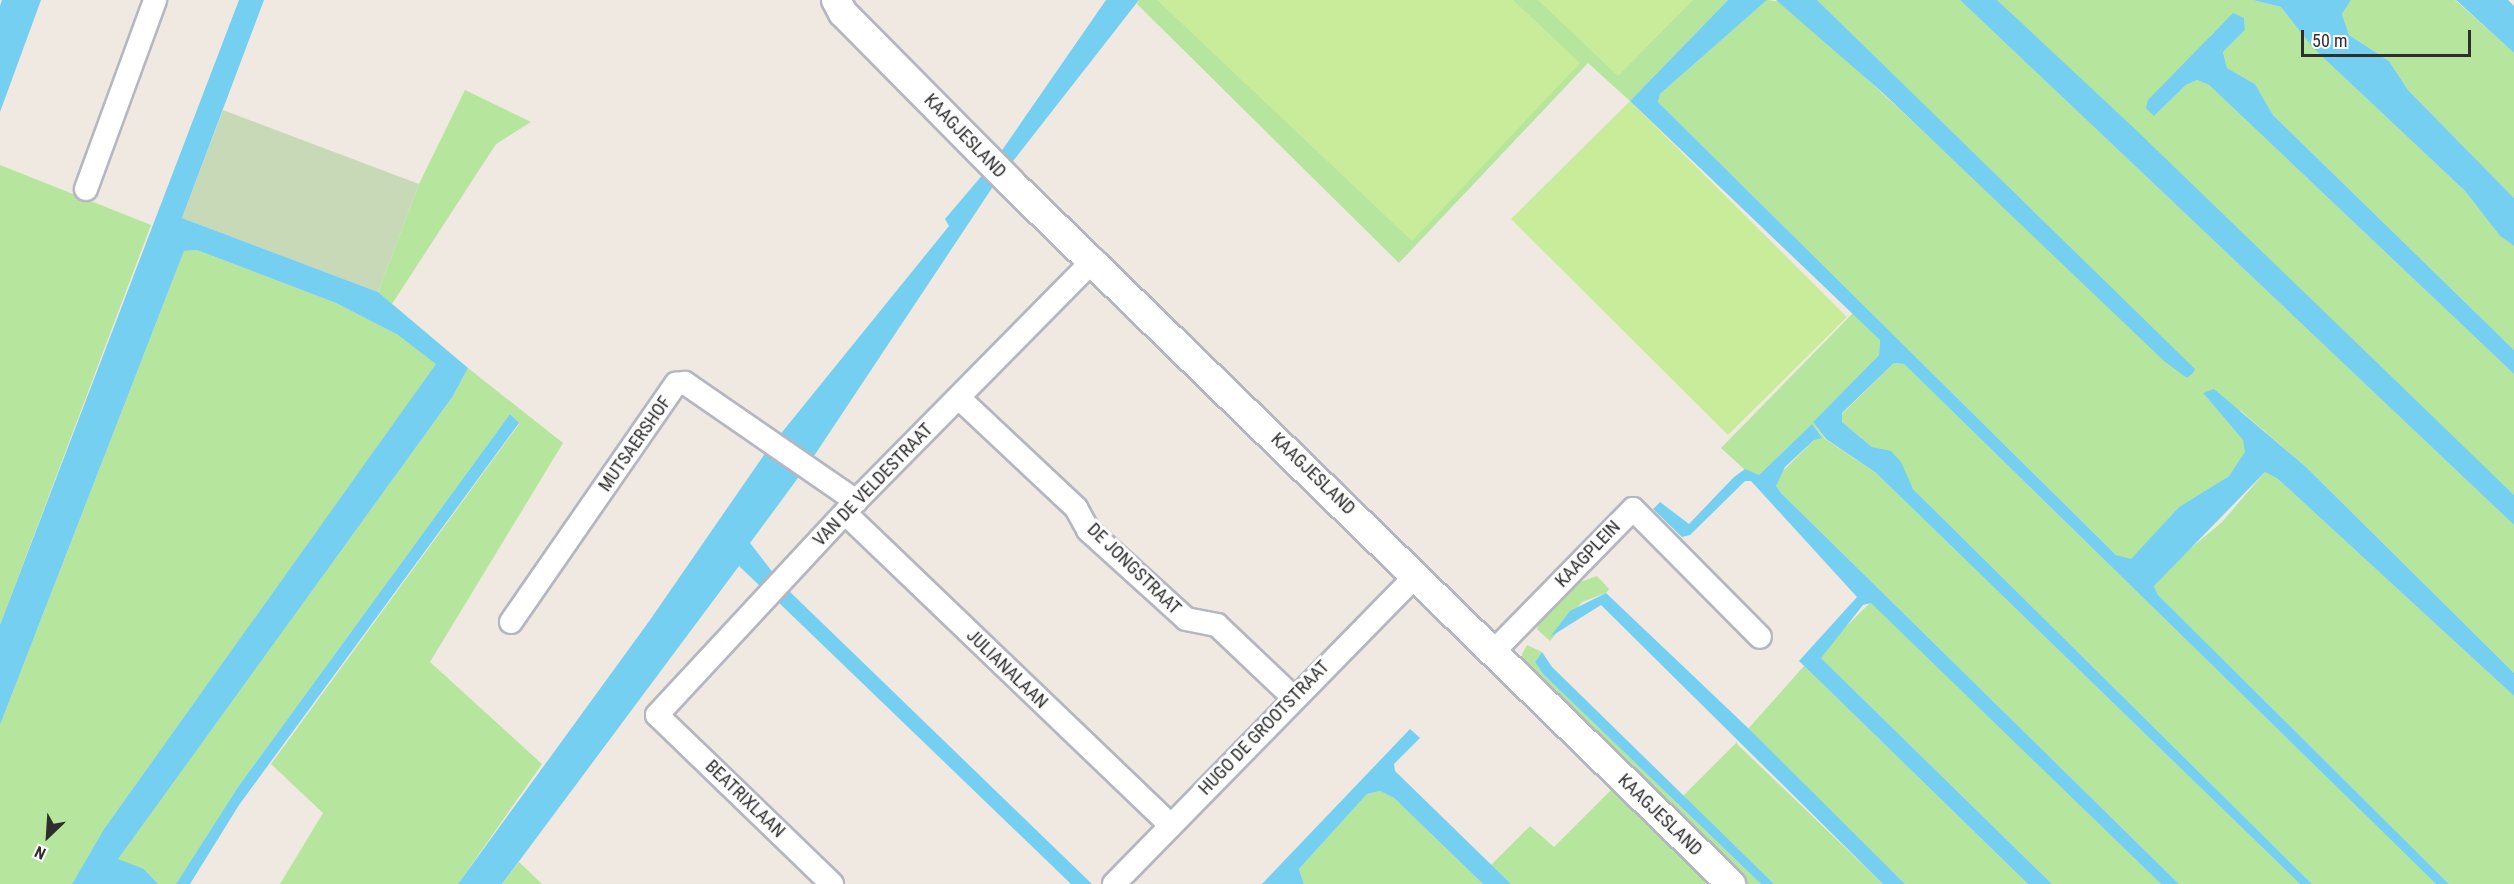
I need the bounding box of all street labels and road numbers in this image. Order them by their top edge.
street label: KAAGJESLAND [919,89,1011,183]
street label: MUTSAERSHOF [594,392,676,496]
street label: VAN DE VELDESTRAAT [809,419,937,551]
street label: KAAGJESLAND [1266,428,1360,520]
street label: KAAGPLEIN [1551,516,1625,592]
street label: DE JONGSTRAAT [1083,519,1185,619]
street label: JULIANALAAN [962,625,1052,713]
street label: HUGO DE GROOTSTRAAT [1194,656,1334,800]
street label: BEATRIXLAAN [701,756,789,842]
street label: KAAGJESLAND [1613,769,1707,861]

